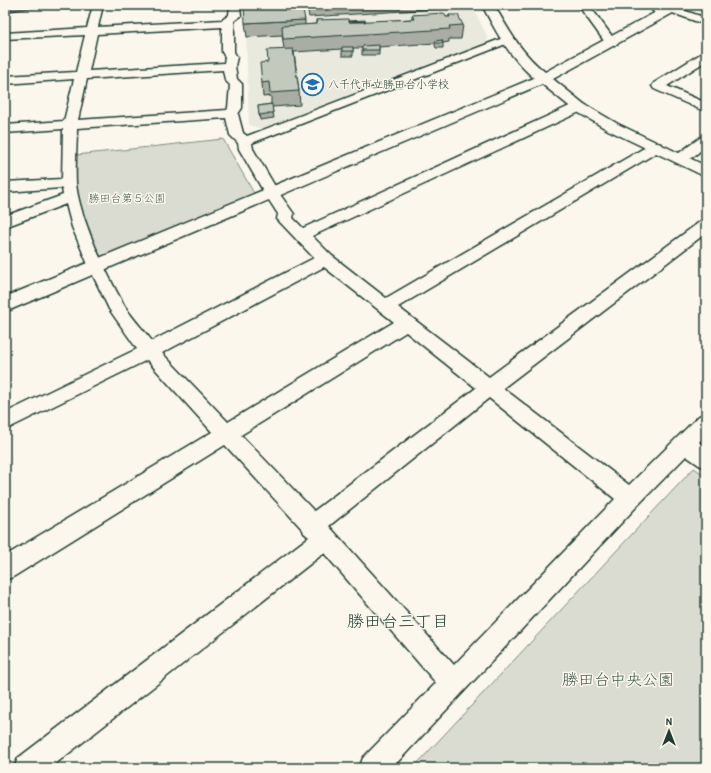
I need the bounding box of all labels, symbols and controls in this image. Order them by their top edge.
school or university icon: 八千代市立勝田台小学校 [300,71,326,97]
place label: 八千代市立勝田台小学校 [328,77,449,91]
park label: 勝田台第５公園 [89,191,166,205]
district label: 勝田台三丁目 [347,609,449,632]
park label: 勝田台中央公園 [562,668,674,690]
north arrow [649,711,689,751]
text: N [666,714,672,728]

